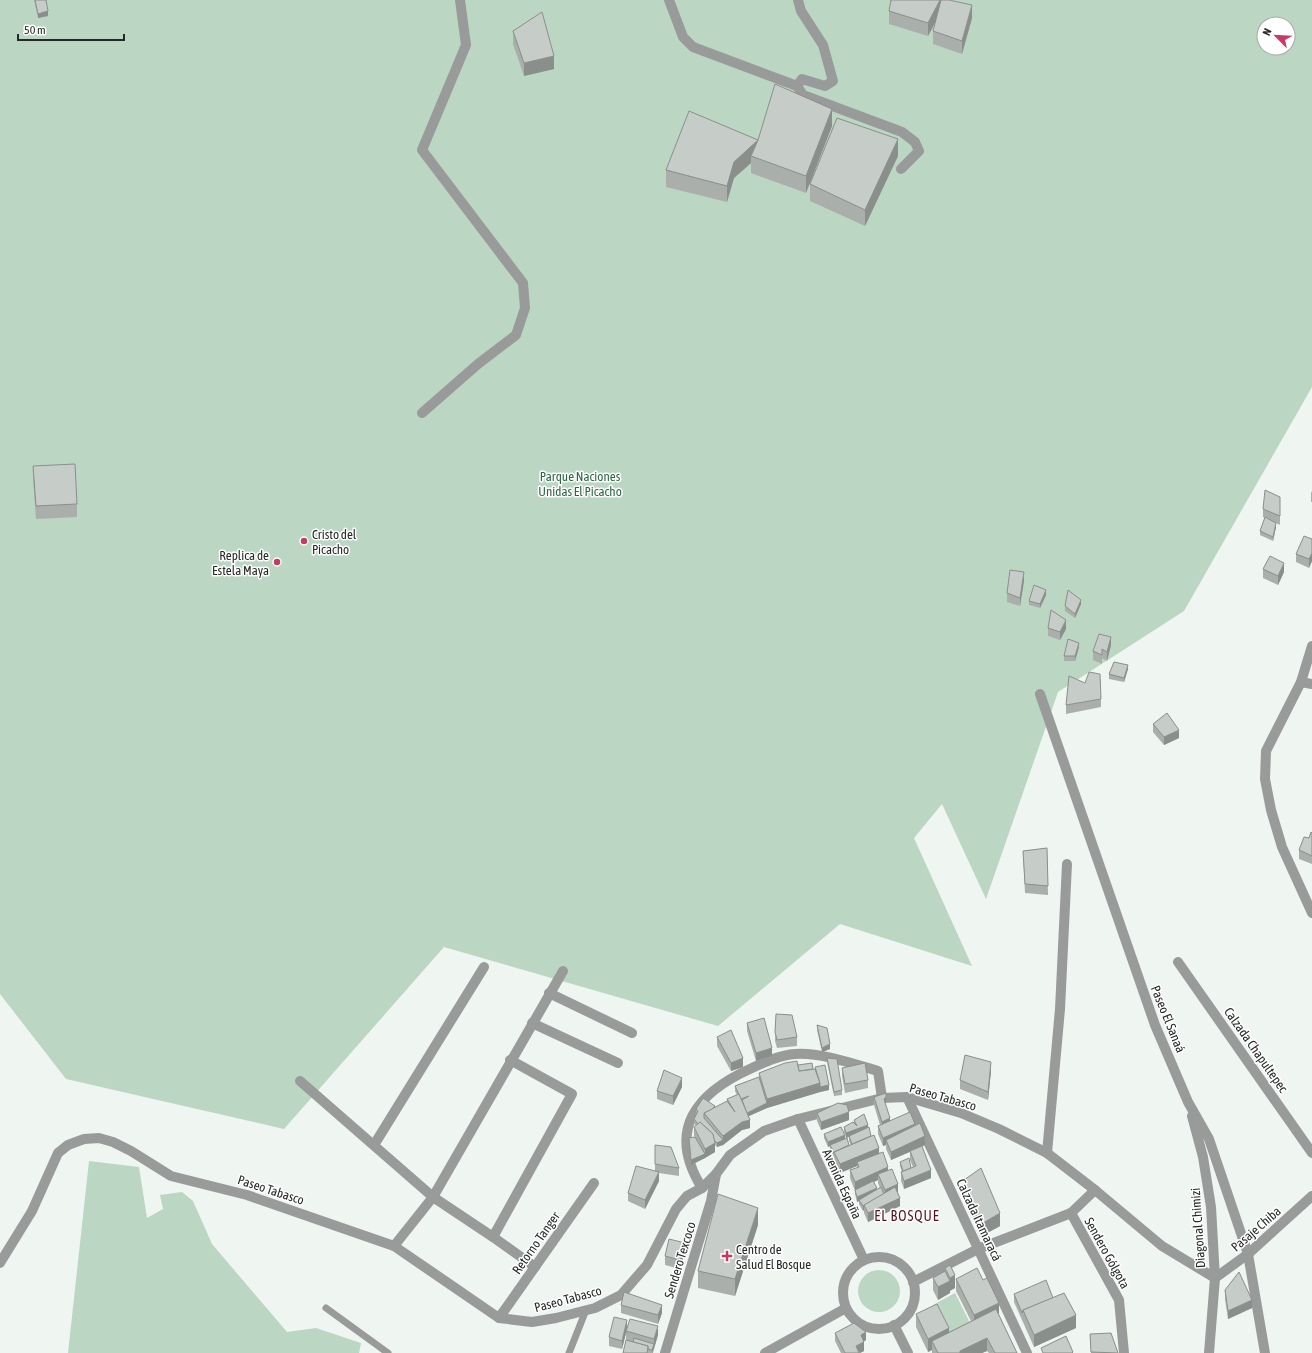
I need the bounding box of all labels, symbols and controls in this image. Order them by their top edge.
scale bar [18,16,124,42]
north arrow [1256,16,1296,56]
text: 50 m [24,23,46,37]
text: N [1260,27,1274,37]
park label: Parque Naciones Unidas El Picacho [538,469,622,499]
place label: Cristo del Picacho [312,527,357,557]
marker: Cristo del Picacho [299,536,309,546]
place label: Replica de Estela Maya [212,548,269,578]
marker: Replica de Estela Maya [272,557,282,567]
street label: Paseo El Sanaá [1148,983,1188,1055]
street label: Calzada Chapultepec [1221,1005,1291,1096]
street label: Paseo Tabasco [908,1080,978,1114]
street label: Avenida España [819,1147,865,1221]
street label: Paseo Tabasco [236,1172,306,1208]
street label: Calzada Itamaracá [953,1176,1005,1264]
street label: Diagonal Chimizi [1188,1187,1208,1269]
street label: Pasaje Chiba [1228,1203,1284,1255]
district label: EL BOSQUE [874,1208,940,1224]
street label: Retorno Tanger [509,1209,563,1277]
street label: Sendero Gólgota [1081,1215,1133,1291]
street label: Sendero Texcoco [661,1220,699,1300]
place label: Centro de Salud El Bosque [736,1242,811,1272]
marker: Centro de Salud El Bosque [721,1250,733,1262]
street label: Paseo Tabasco [533,1283,603,1315]

